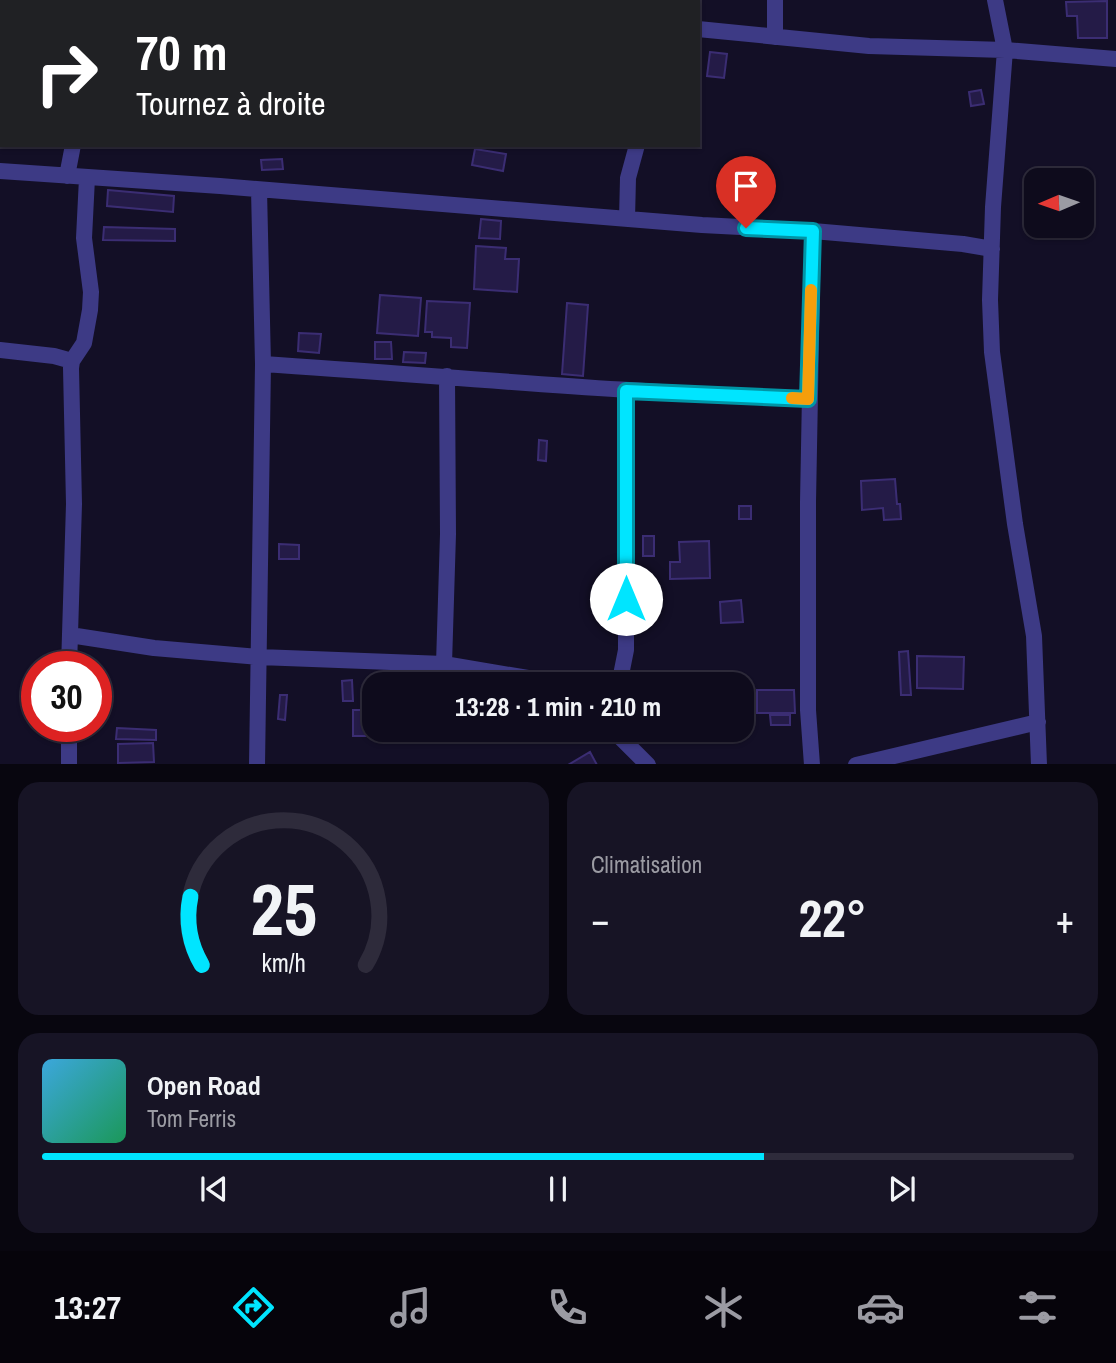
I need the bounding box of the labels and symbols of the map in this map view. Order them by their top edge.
pin [716,156,776,228]
north arrow [1024,168,1094,238]
position arrow [589,562,663,636]
speed limit sign: 30 [21,651,112,742]

